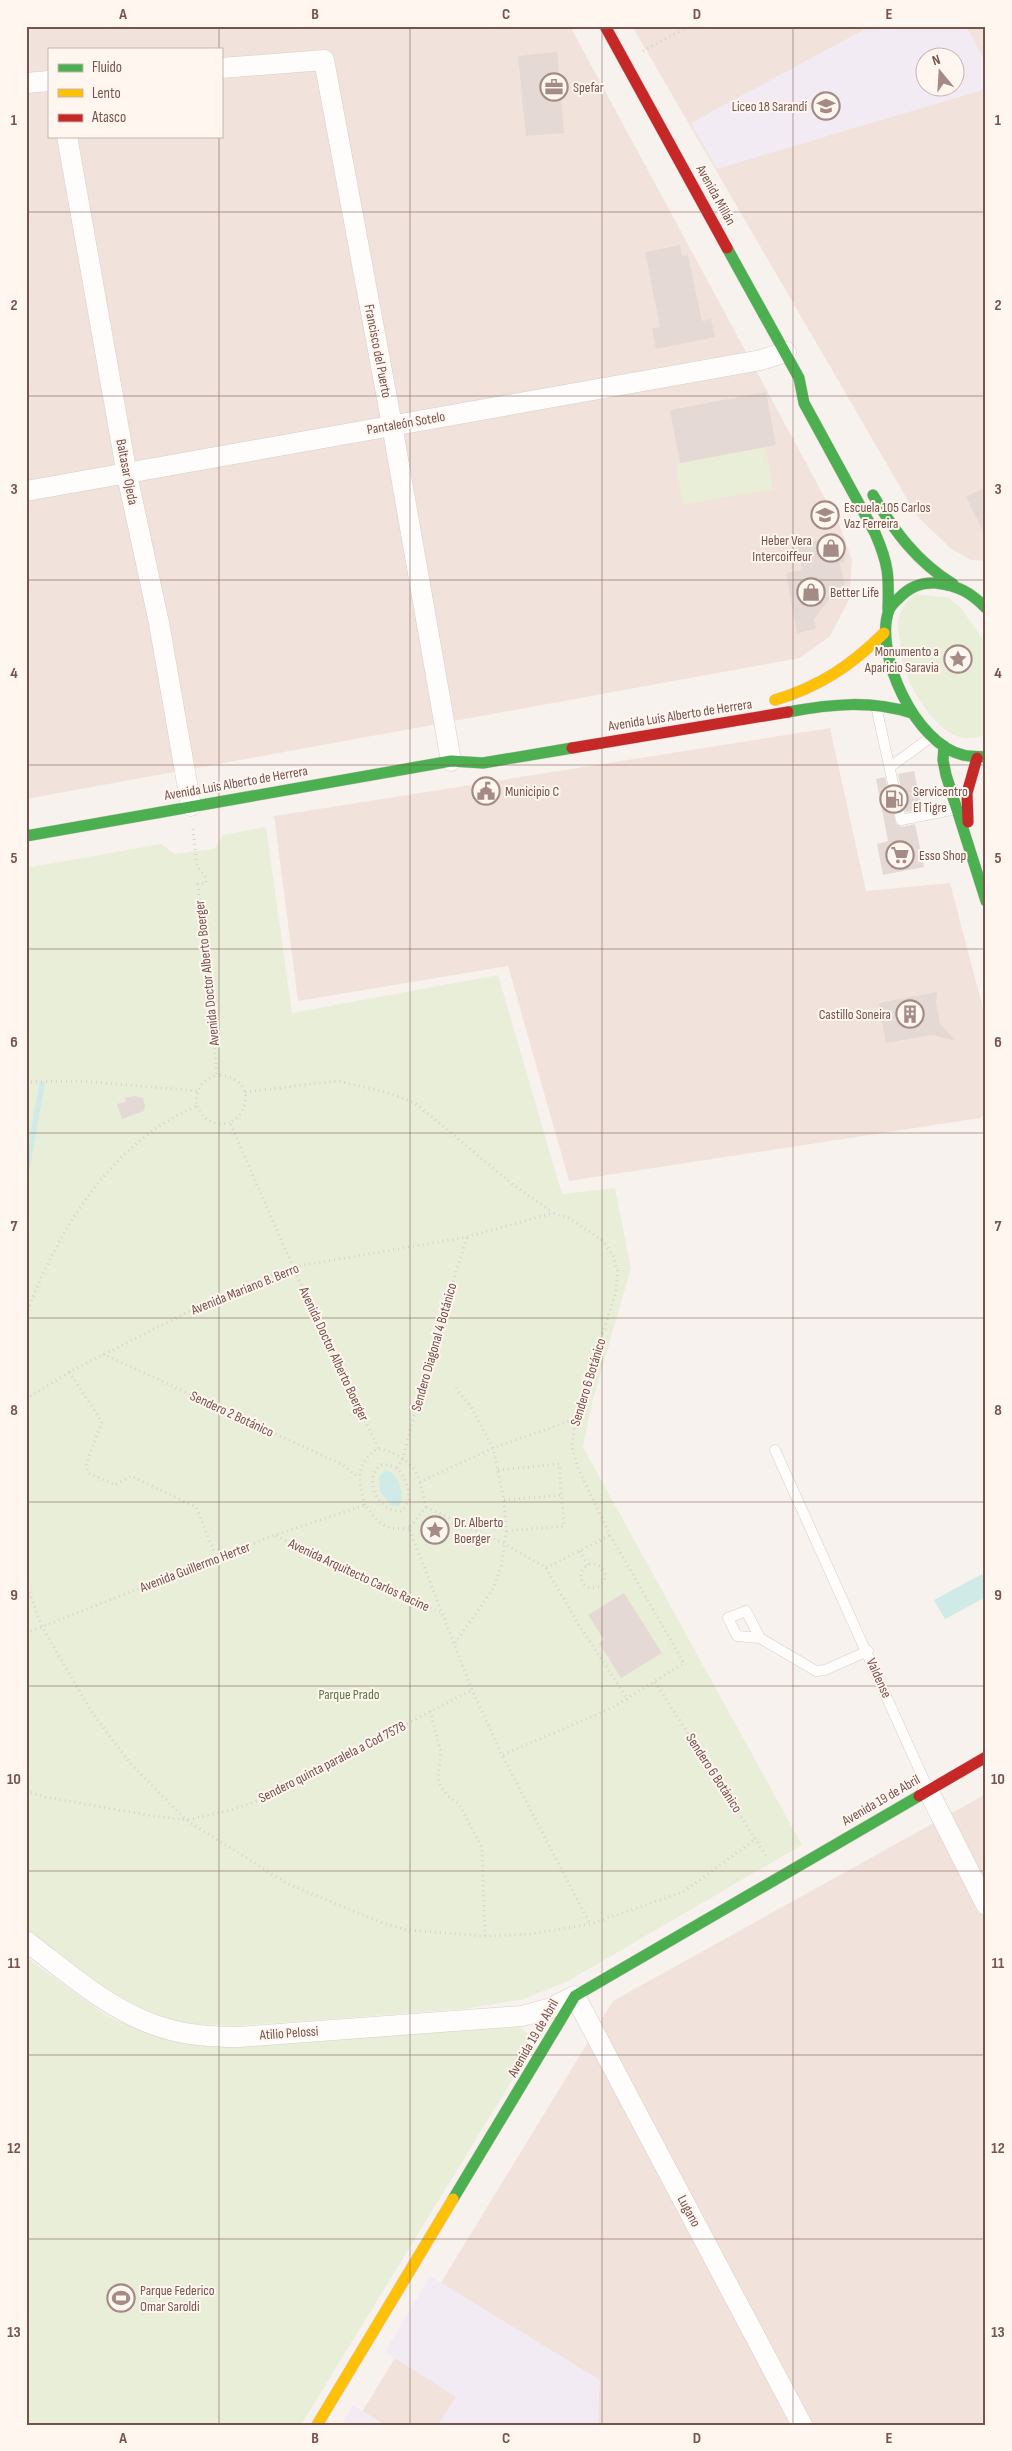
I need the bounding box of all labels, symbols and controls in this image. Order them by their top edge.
text: A [118,5,127,24]
text: B [311,5,319,24]
text: C [502,5,510,24]
text: D [693,5,701,24]
text: E [886,5,893,24]
legend [48,48,222,138]
north arrow [914,48,964,98]
text: N [930,51,942,69]
text: Fluido [92,58,122,77]
office icon: Spefar [539,72,569,102]
place label: Spefar [573,79,604,96]
text: Lento [92,84,121,103]
school or university icon: Liceo 18 Sarandí [811,91,841,121]
place label: Liceo 18 Sarandí [732,98,807,115]
text: Atasco [91,108,126,127]
text: 1 [11,111,18,130]
text: 1 [995,111,1002,130]
street label: Avenida Millán [692,161,740,228]
text: 2 [10,296,18,315]
text: 2 [994,296,1002,315]
street label: Francisco del Puerto [361,303,395,399]
street label: Pantaleón Sotelo [366,408,447,438]
street label: Baltasar Ojeda [112,438,142,506]
text: 3 [10,480,18,499]
text: 3 [994,480,1002,499]
place label: Escuela 105 Carlos Vaz Ferreira [844,499,930,532]
school or university icon: Escuela 105 Carlos Vaz Ferreira [810,500,840,530]
place label: Heber Vera Intercoiffeur [752,532,812,565]
shop icon: Heber Vera Intercoiffeur [816,533,846,563]
shop icon: Better Life [796,577,826,607]
place label: Better Life [830,584,879,601]
place label: Monumento a Aparicio Saravia [864,643,939,676]
place icon: Monumento a Aparicio Saravia [943,644,973,674]
text: 4 [10,664,18,683]
text: 4 [994,664,1002,683]
street label: Avenida Luis Alberto de Herrera [606,695,753,735]
street label: Avenida Luis Alberto de Herrera [162,762,309,804]
public building icon: Municipio C [471,776,501,806]
place label: Municipio C [505,783,559,800]
place label: Servicentro El Tigre [913,783,968,816]
fuel station icon: Servicentro El Tigre [879,784,909,814]
supermarket icon: Esso Shop [885,840,915,870]
place label: Esso Shop [919,847,966,864]
text: 5 [10,849,18,868]
text: 5 [994,849,1002,868]
street label: Avenida Doctor Alberto Boerger [191,899,223,1048]
building icon: Castillo Soneira [895,999,925,1029]
place label: Castillo Soneira [819,1006,891,1023]
text: 6 [10,1033,18,1052]
text: 6 [994,1033,1002,1052]
text: 7 [11,1217,18,1236]
text: 7 [995,1217,1002,1236]
street label: Avenida Mariano B. Berro [188,1260,302,1319]
street label: Sendero Diagonal 4 Botánico [407,1281,461,1413]
street label: Avenida Doctor Alberto Boerger [295,1283,373,1424]
street label: Sendero 6 Botánico [567,1336,609,1428]
street label: Sendero 2 Botánico [187,1387,277,1441]
text: 8 [10,1401,18,1420]
text: 8 [994,1401,1002,1420]
place label: Dr. Alberto Boerger [454,1514,504,1547]
place icon: Dr. Alberto Boerger [420,1515,450,1545]
street label: Avenida Arquitecto Carlos Racine [285,1534,432,1615]
street label: Avenida Guillermo Herter [136,1538,253,1596]
text: 9 [10,1586,18,1605]
text: 9 [994,1586,1002,1605]
street label: Valdense [863,1655,895,1701]
park label: Parque Prado [318,1686,380,1703]
street label: Sendero quinta paralela a Cod 7578 [256,1717,408,1807]
street label: Sendero 6 Botánico [682,1730,746,1816]
text: 10 [7,1770,21,1789]
text: 10 [991,1770,1005,1789]
street label: Avenida 19 de Abril [838,1771,923,1830]
text: 11 [8,1954,21,1973]
text: 11 [992,1954,1005,1973]
street label: Avenida 19 de Abril [503,1996,562,2081]
street label: Atilio Pelossi [258,2022,319,2044]
text: 12 [7,2139,21,2158]
text: 12 [991,2139,1005,2158]
street label: Lugano [674,2192,704,2230]
place label: Parque Federico Omar Saroldi [140,2282,215,2315]
sports icon: Parque Federico Omar Saroldi [106,2283,136,2313]
text: 13 [7,2323,21,2342]
text: 13 [991,2323,1005,2342]
text: A [118,2429,127,2448]
text: B [311,2429,319,2448]
text: C [502,2429,510,2448]
text: D [693,2429,701,2448]
text: E [886,2429,893,2448]

